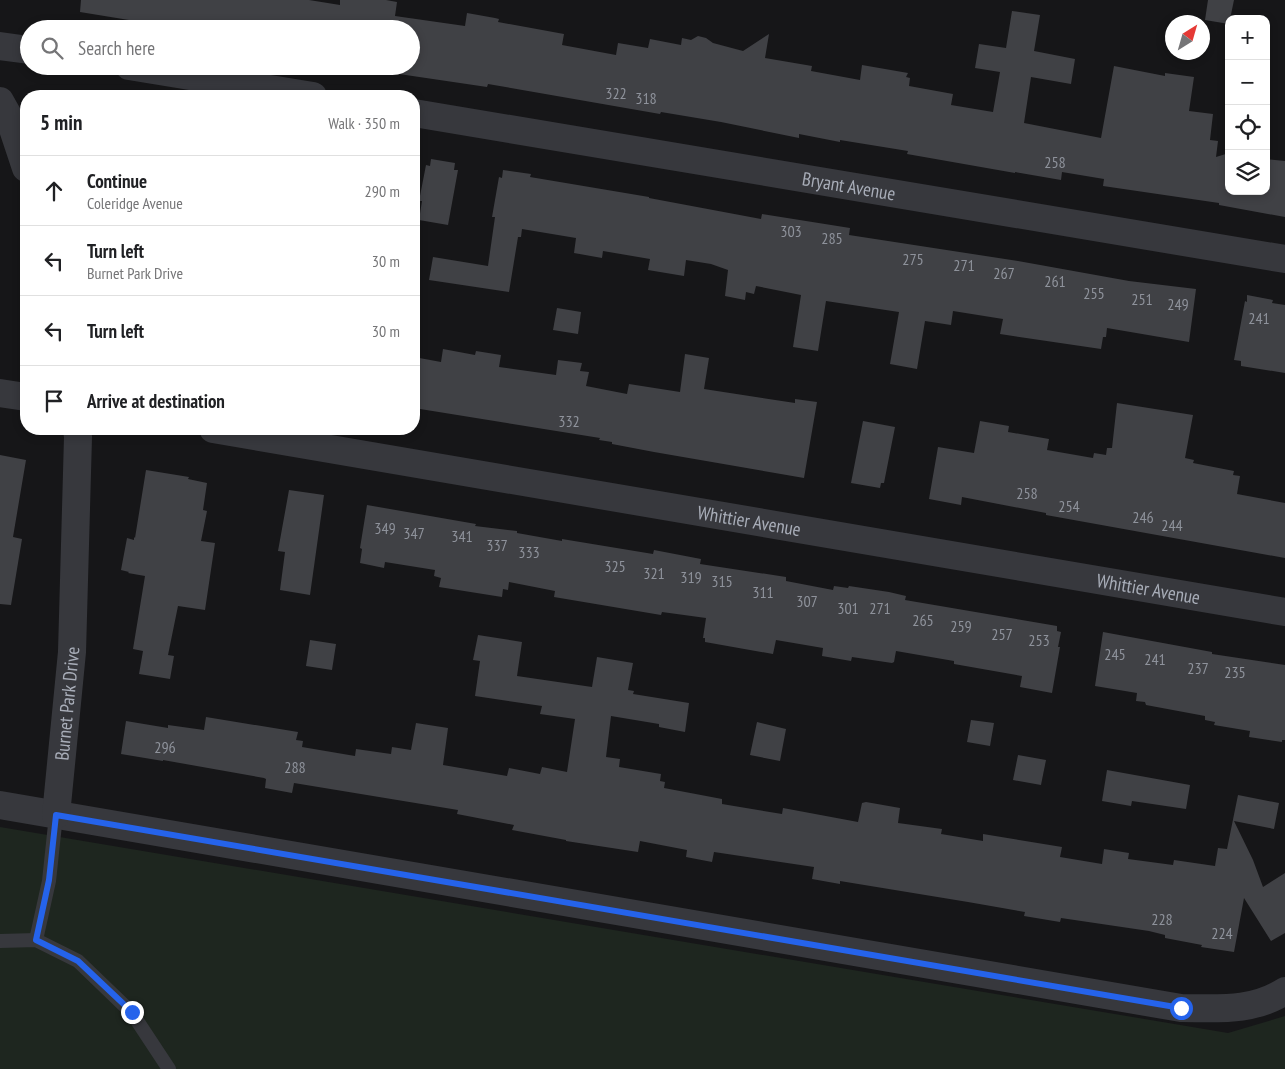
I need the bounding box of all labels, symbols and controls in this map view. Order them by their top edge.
north arrow [1165,15,1210,60]
map controls [1225,15,1270,195]
button: + [1225,15,1270,60]
search box [20,20,420,75]
icon: search [38,34,66,62]
text: Search here [78,36,155,60]
button: − [1225,60,1270,105]
house number: 322 [605,83,627,103]
house number: 318 [635,88,657,108]
button: locate [1225,105,1270,150]
text: 5 min [40,109,82,136]
text: Walk · 350 m [328,113,400,133]
button: layers [1225,150,1270,195]
house number: 258 [1044,152,1066,172]
street label: Bryant Avenue [801,166,897,206]
text: Continue [87,169,147,193]
icon: ahead [40,177,68,205]
text: 290 m [365,181,400,201]
text: Coleridge Avenue [87,193,183,213]
house number: 303 [780,221,802,241]
house number: 285 [821,228,843,248]
text: Turn left [87,239,144,263]
icon: left [40,247,68,275]
house number: 275 [902,249,924,269]
text: 30 m [372,251,400,271]
house number: 271 [953,255,975,275]
text: Burnet Park Drive [87,263,183,283]
house number: 267 [993,263,1015,283]
house number: 261 [1044,271,1066,291]
house number: 255 [1083,283,1105,303]
house number: 251 [1131,289,1153,309]
house number: 249 [1167,294,1189,314]
house number: 241 [1248,308,1270,328]
icon: left [40,317,68,345]
text: Turn left [87,319,144,343]
text: 30 m [372,321,400,341]
icon: arrive [40,387,68,415]
text: Arrive at destination [87,389,225,413]
house number: 332 [558,411,580,431]
house number: 258 [1016,483,1038,503]
house number: 254 [1058,496,1080,516]
street label: Whittier Avenue [696,500,803,541]
house number: 246 [1132,507,1154,527]
house number: 244 [1161,515,1183,535]
house number: 349 [374,518,396,538]
house number: 347 [403,523,425,543]
house number: 341 [451,526,473,546]
house number: 337 [486,535,508,555]
house number: 333 [518,542,540,562]
house number: 325 [604,556,626,576]
house number: 321 [643,563,665,583]
house number: 319 [680,567,702,587]
street label: Whittier Avenue [1095,568,1202,609]
house number: 315 [711,571,733,591]
house number: 311 [752,582,774,602]
house number: 307 [796,591,818,611]
house number: 301 [837,598,859,618]
house number: 271 [869,598,891,618]
house number: 265 [912,610,934,630]
house number: 259 [950,616,972,636]
house number: 257 [991,624,1013,644]
house number: 253 [1028,630,1050,650]
house number: 245 [1104,644,1126,664]
street label: Burnet Park Drive [49,646,84,762]
house number: 241 [1144,649,1166,669]
house number: 237 [1187,658,1209,678]
house number: 235 [1224,662,1246,682]
house number: 296 [154,737,176,757]
house number: 288 [284,757,306,777]
house number: 228 [1151,909,1173,929]
house number: 224 [1211,923,1233,943]
route start [1170,997,1193,1020]
route end [121,1001,144,1024]

